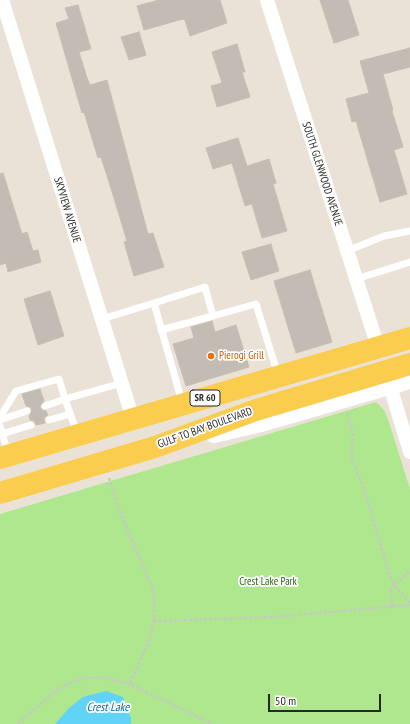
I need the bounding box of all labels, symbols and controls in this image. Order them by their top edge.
street label: SOUTH GLENWOOD AVENUE [299,120,345,228]
street label: SKYVIEW AVENUE [51,176,83,244]
place label: Pierogi Grill [219,349,264,363]
marker: Pierogi Grill [206,351,216,361]
road number: SR 60 [190,390,220,406]
street label: GULF TO BAY BOULEVARD [156,405,254,451]
park label: Crest Lake Park [239,575,297,589]
scale bar [270,686,383,712]
text: 50 m [275,693,296,708]
water label: Crest Lake [87,701,129,715]

